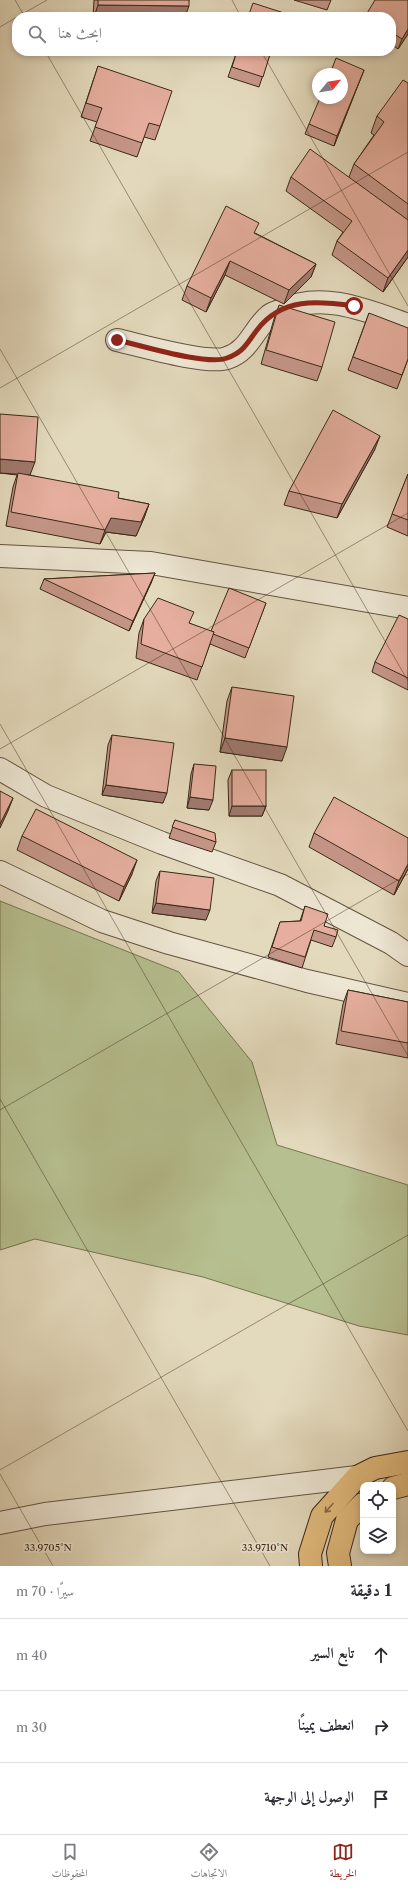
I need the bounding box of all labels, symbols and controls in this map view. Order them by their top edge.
search box [12,12,396,56]
icon: search [26,23,48,45]
text: ابحث هنا [58,23,102,42]
north arrow [312,68,348,104]
route start [345,297,363,315]
route end [108,331,126,349]
map controls [360,1482,396,1554]
button: locate [360,1482,396,1518]
one-way arrow [325,1503,334,1513]
button: layers [360,1518,396,1554]
text: 33.9705°N [24,1541,72,1554]
text: 33.9710°N [242,1541,288,1554]
text: 1 دقيقة [350,1580,392,1600]
text: سيرًا · 70 m [16,1583,74,1599]
text: تابع السير [311,1643,354,1662]
icon: ahead [370,1644,392,1666]
text: 40 m [16,1647,47,1663]
text: انعطف يمينًا [298,1715,354,1734]
icon: right [370,1716,392,1738]
text: 30 m [16,1719,47,1735]
text: الوصول إلى الوجهة [264,1787,354,1806]
icon: arrive [370,1788,392,1810]
tab: المحفوظات [51,1841,88,1884]
tab: الاتجاهات [190,1841,227,1884]
tab: الخريطة [330,1841,357,1884]

